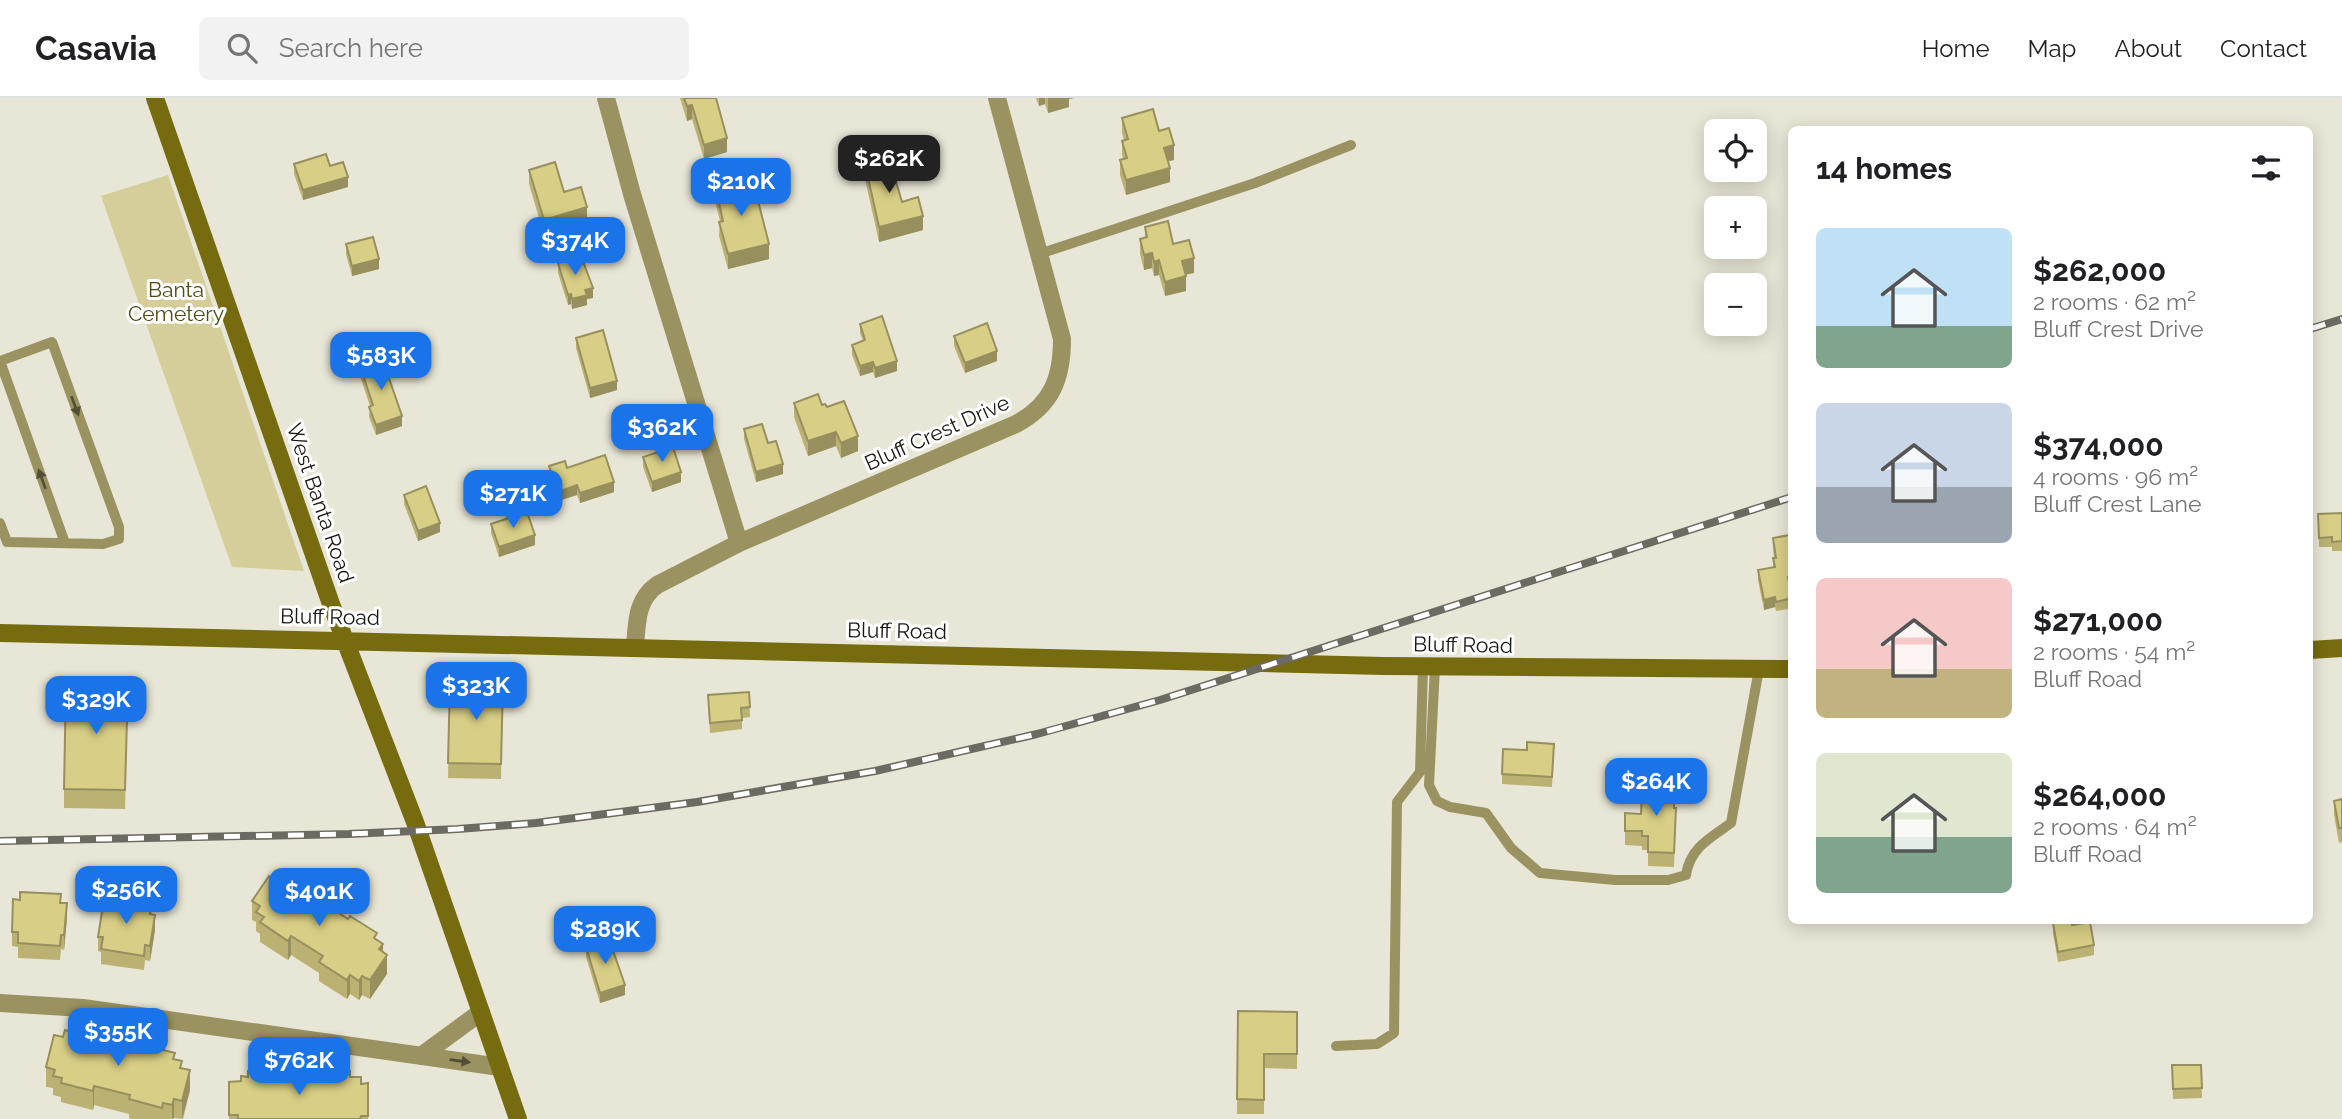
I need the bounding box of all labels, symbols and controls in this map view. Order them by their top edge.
search box [199,17,689,80]
text: Casavia [35,29,157,68]
icon: search [223,29,261,67]
text: Search here [279,33,423,63]
text: Home [1922,34,1990,63]
text: Map [2028,34,2076,63]
text: About [2114,34,2182,63]
text: Contact [2220,34,2307,63]
map controls [1704,119,1767,336]
button: locate [1704,119,1767,182]
pin: $262K [840,136,938,195]
text: $262K [854,144,924,171]
icon: filters [2247,149,2285,187]
text: 14 homes [1816,151,1952,186]
pin: $210K [692,158,790,218]
text: $210K [707,167,775,194]
button: + [1704,196,1767,259]
pin: $374K [526,218,624,277]
text: $374K [541,226,609,253]
text: $262,000 [2033,253,2166,288]
icon: home [1872,256,1956,340]
button: − [1704,273,1767,336]
park label: Banta Cemetery [128,277,224,326]
text: 2 rooms · 62 m² [2033,288,2196,315]
text: Bluff Crest Drive [2033,315,2204,342]
pin: $583K [332,332,430,392]
text: $583K [346,341,416,368]
street label: Bluff Crest Drive [861,389,1013,476]
one-way arrow [70,396,81,417]
pin: $362K [613,404,711,464]
text: $362K [627,413,697,440]
street label: West Banta Road [281,420,360,586]
text: $374,000 [2033,428,2164,463]
icon: home [1872,431,1956,515]
text: 4 rooms · 96 m² [2033,463,2198,490]
one-way arrow [36,468,47,489]
pin: $271K [464,470,562,530]
text: $271K [479,479,547,506]
text: Bluff Crest Lane [2033,490,2202,517]
street label: Bluff Road [280,603,380,630]
text: $271,000 [2033,603,2163,638]
icon: home [1872,606,1956,690]
street label: Bluff Road [847,617,947,644]
street label: Bluff Road [1413,631,1513,658]
text: 2 rooms · 54 m² [2033,638,2195,665]
pin: $323K [427,662,525,722]
text: Bluff Road [2033,665,2142,692]
text: $323K [442,671,510,698]
pin: $329K [47,676,145,736]
text: $329K [61,685,131,712]
pin: $264K [1607,758,1705,818]
text: $264K [1621,767,1691,794]
text: $264,000 [2033,778,2167,813]
icon: home [1872,781,1956,865]
text: 2 rooms · 64 m² [2033,813,2197,840]
text: Bluff Road [2033,840,2142,867]
pin: $256K [77,866,175,926]
pin: $401K [270,868,368,928]
text: $256K [91,875,161,902]
text: $401K [285,877,353,904]
pin: $289K [556,906,654,966]
text: $289K [570,915,640,942]
pin: $355K [69,1009,167,1068]
text: $355K [84,1017,152,1044]
pin: $762K [250,1038,348,1097]
text: $762K [264,1046,334,1073]
one-way arrow [449,1056,471,1067]

